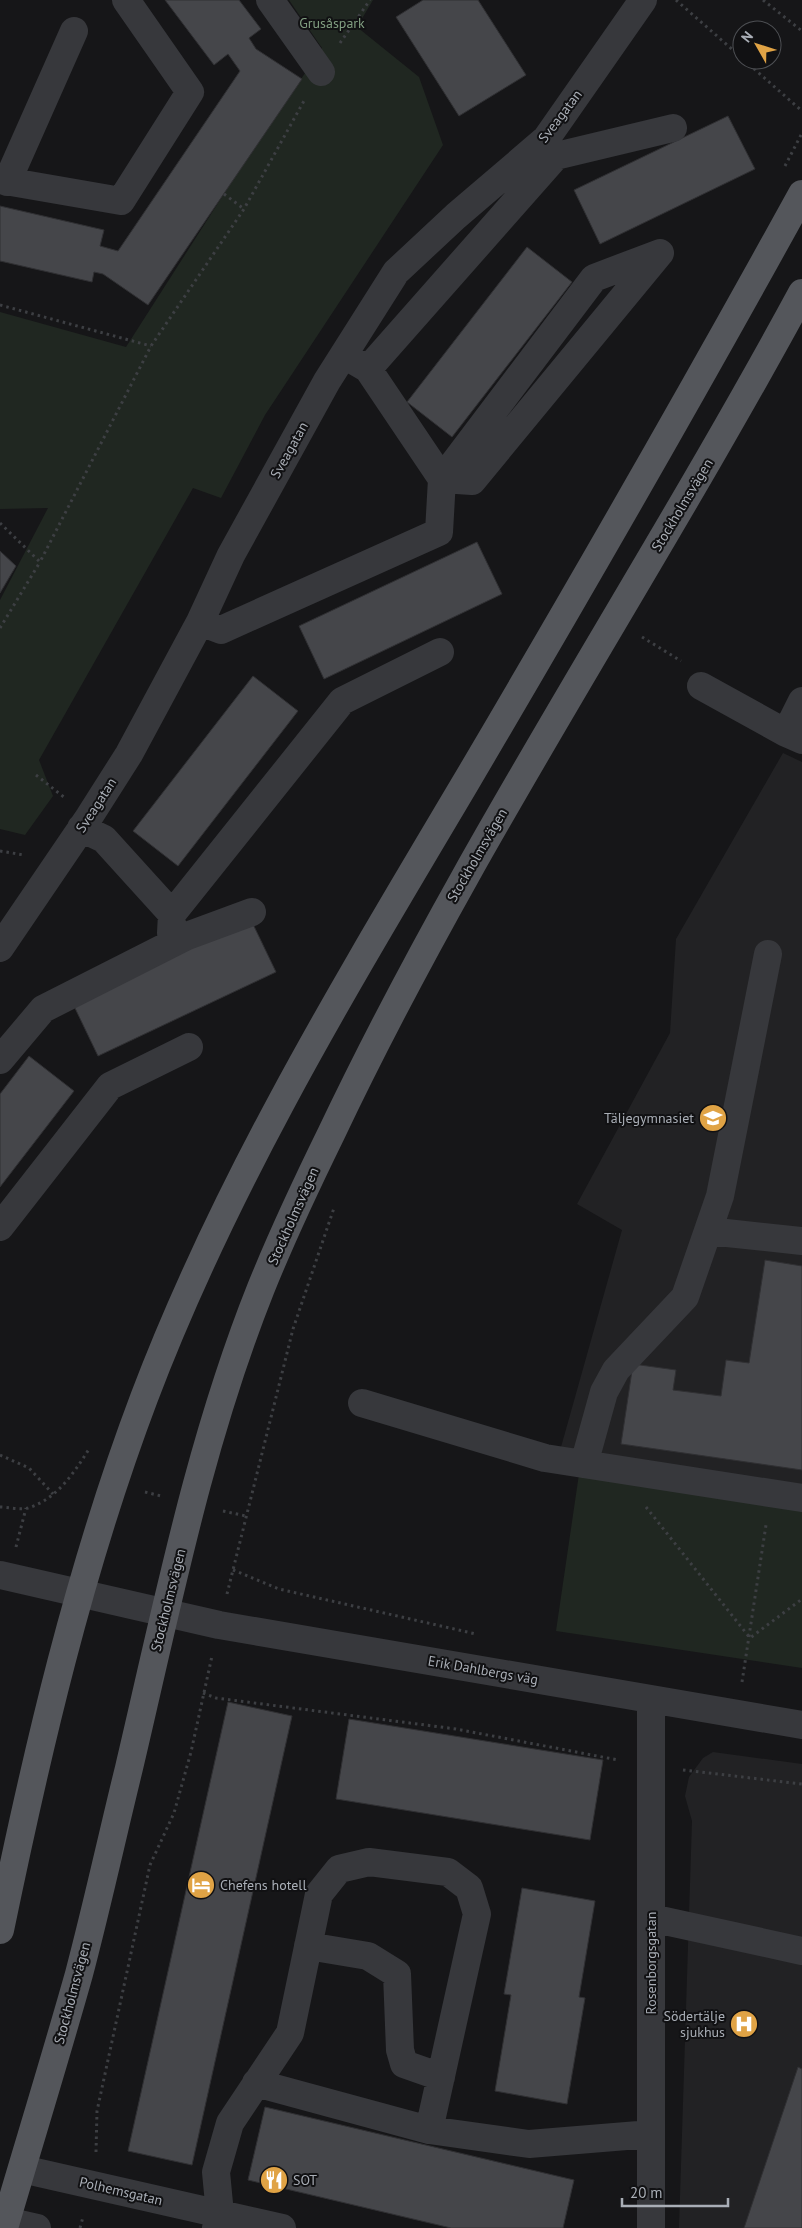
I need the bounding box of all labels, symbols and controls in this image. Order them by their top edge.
park label: Grusåspark [299,14,365,32]
north arrow [732,20,782,70]
text: N [737,28,757,46]
street label: Sveagatan [534,86,586,146]
street label: Sveagatan [266,419,312,481]
street label: Stockholmsvägen [647,455,717,555]
street label: Sveagatan [72,774,120,836]
street label: Stockholmsvägen [443,805,511,905]
school or university icon: Täljegymnasiet [698,1103,728,1133]
place label: Täljegymnasiet [604,1109,694,1127]
street label: Stockholmsvägen [263,1164,323,1268]
street label: Stockholmsvägen [147,1547,189,1653]
street label: Erik Dahlbergs väg [427,1651,539,1689]
hotel icon: Chefens hotell [186,1870,216,1900]
place label: Chefens hotell [220,1876,307,1894]
street label: Rosenborgsgatan [642,1912,660,2014]
street label: Stockholmsvägen [50,1940,94,2046]
place label: Södertälje sjukhus [664,2007,725,2041]
hospital icon: Södertälje sjukhus [729,2009,759,2039]
restaurant icon: SOT [259,2165,289,2195]
place label: SOT [293,2171,317,2189]
street label: Polhemsgatan [78,2173,164,2209]
scale bar [622,2176,728,2208]
text: 20 m [630,2183,663,2202]

